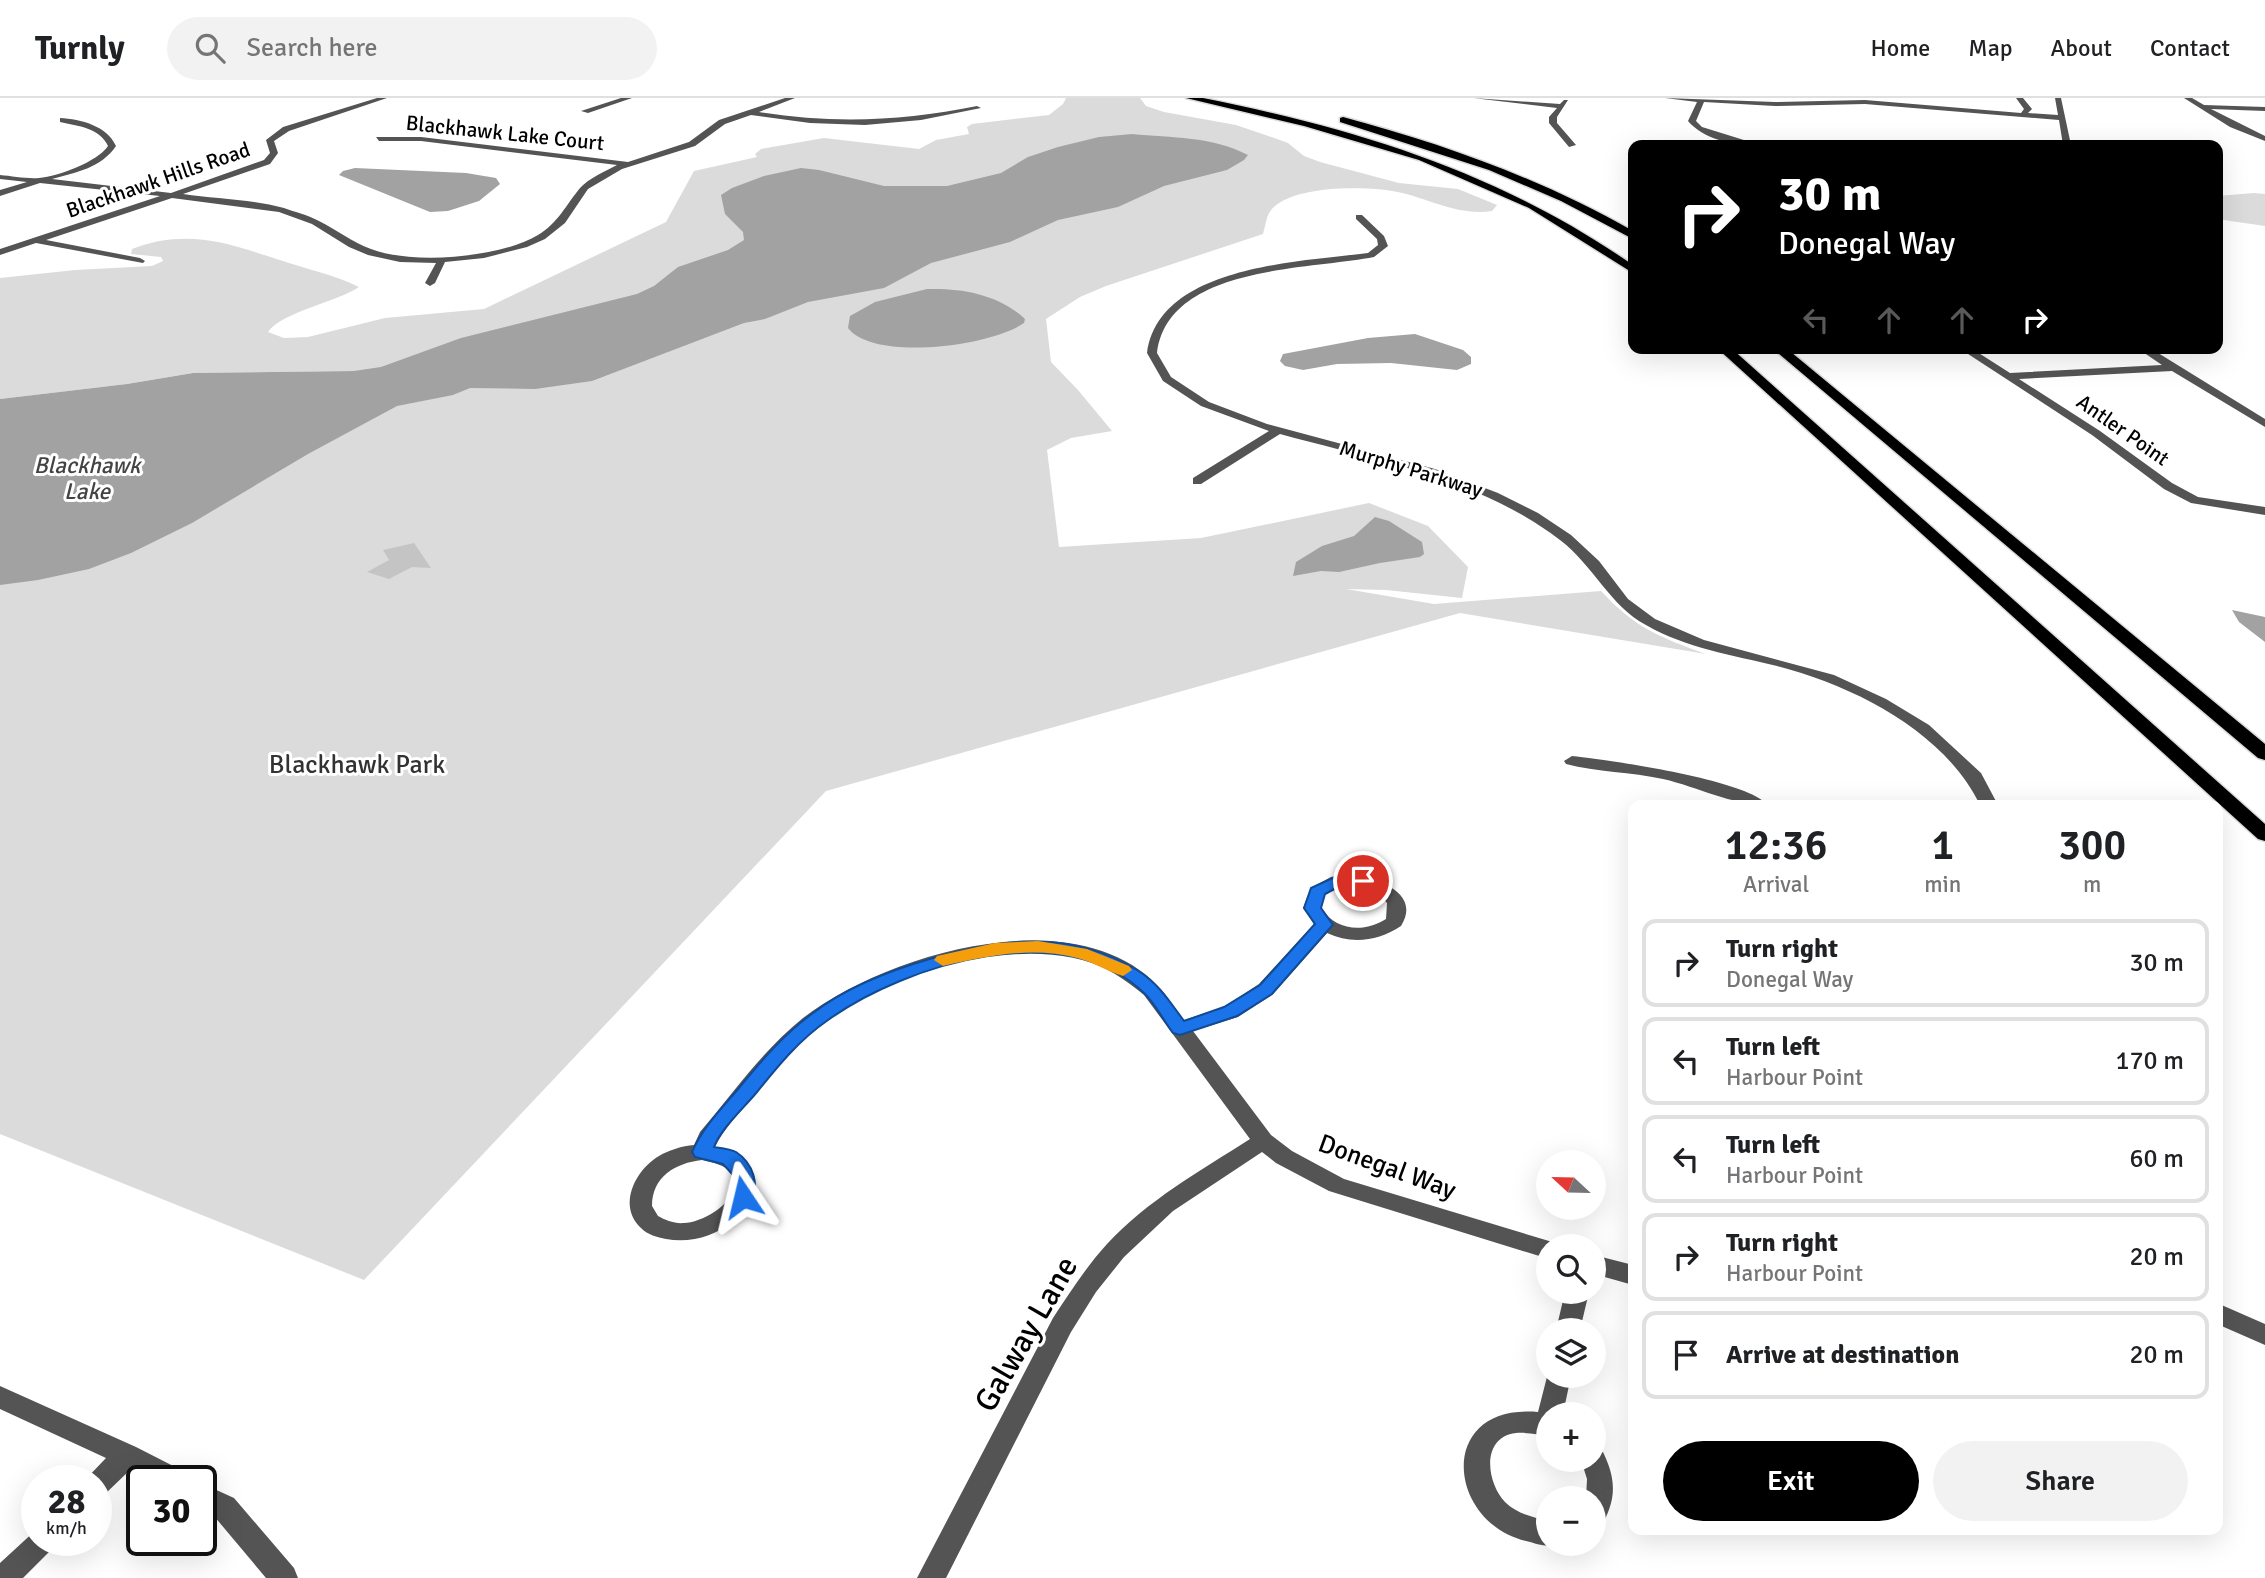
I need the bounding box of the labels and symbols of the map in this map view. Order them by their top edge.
street label: Blackhawk Lake Court [405,110,605,156]
street label: Blackhawk Hills Road [63,136,253,224]
street label: Antler Point [2072,389,2174,471]
street label: Murphy Parkway [1336,435,1486,503]
water label: Blackhawk Lake [34,451,143,506]
park label: Blackhawk Park [269,749,445,781]
pin [1333,851,1393,911]
street label: Donegal Way [1314,1127,1460,1207]
north arrow [1536,1150,1606,1220]
position arrow [706,1160,780,1234]
street label: Galway Lane [966,1249,1086,1419]
speed limit sign: 30 [126,1465,217,1556]

